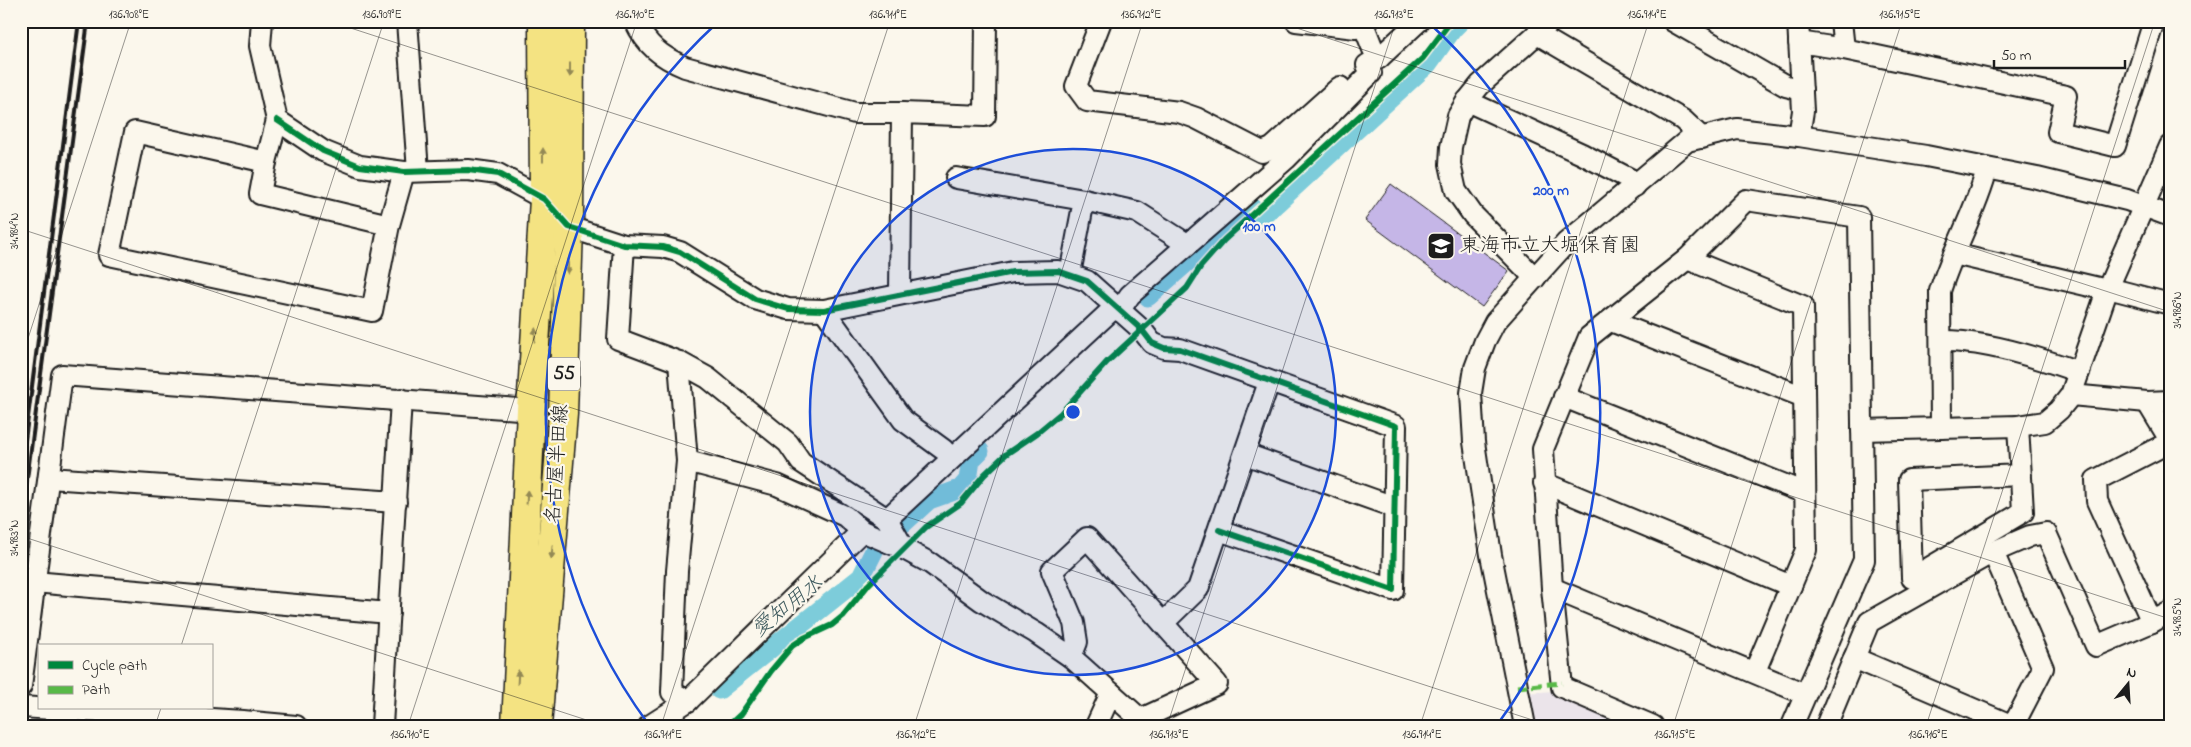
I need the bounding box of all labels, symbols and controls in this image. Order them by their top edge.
text: 136.908°E [109,6,149,24]
text: 136.909°E [362,6,402,24]
text: 136.910°E [615,6,655,24]
text: 136.911°E [869,6,907,24]
text: 136.912°E [1121,6,1161,24]
text: 136.913°E [1374,6,1414,24]
text: 136.914°E [1627,6,1667,24]
text: 136.915°E [1879,6,1921,24]
scale bar [1994,38,2125,70]
text: 50 m [2001,45,2032,67]
one-way arrow [566,62,574,78]
one-way arrow [539,147,547,163]
text: 200 m [1532,180,1569,202]
text: 34.984°N [6,213,24,249]
text: 100 m [1242,216,1276,238]
school or university icon: 東海市立大堀保育園 [1426,231,1456,261]
place label: 東海市立大堀保育園 [1460,232,1640,261]
one-way arrow [564,260,572,276]
text: 34.986°N [2169,291,2187,329]
one-way arrow [532,327,540,343]
road number: 55 [548,358,580,390]
street label: 名古屋半田線 [539,403,577,525]
centre of rings [1064,403,1082,421]
one-way arrow [523,489,531,505]
text: 34.983°N [6,520,24,556]
one-way arrow [547,544,555,560]
water label: 愛知用水 [746,569,830,645]
text: 34.985°N [2169,598,2187,636]
legend [38,644,212,710]
text: Cycle path [82,655,147,678]
north arrow [2104,660,2154,710]
text: N [2124,662,2139,685]
one-way arrow [515,669,523,685]
text: Path [82,679,110,701]
text: 136.910°E [390,726,430,744]
text: 136.911°E [644,726,682,744]
text: 136.912°E [896,726,936,744]
text: 136.913°E [1149,726,1189,744]
text: 136.914°E [1402,726,1442,744]
text: 136.915°E [1654,726,1696,744]
text: 136.916°E [1908,726,1948,744]

